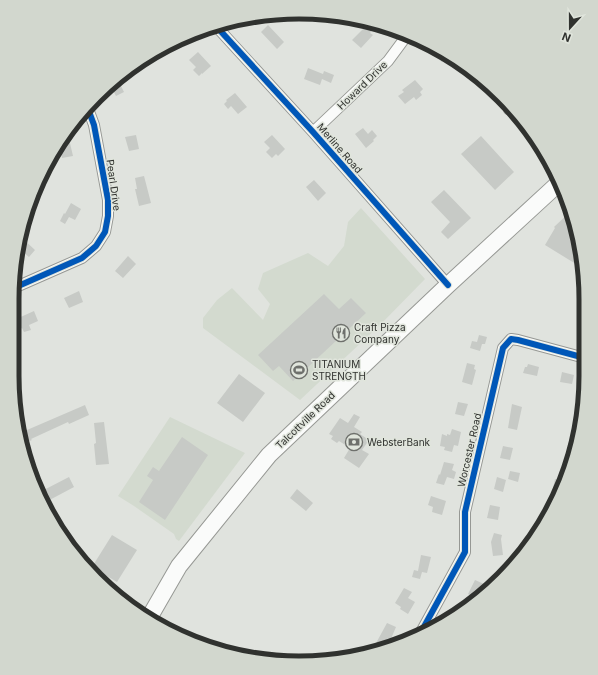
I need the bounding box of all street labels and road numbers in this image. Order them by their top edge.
street label: Howard Drive [335,58,389,112]
street label: Merline Road [315,121,365,175]
street label: Pearl Drive [104,158,124,212]
street label: Talcottville Road [273,389,337,451]
street label: Worcester Road [455,412,483,488]

